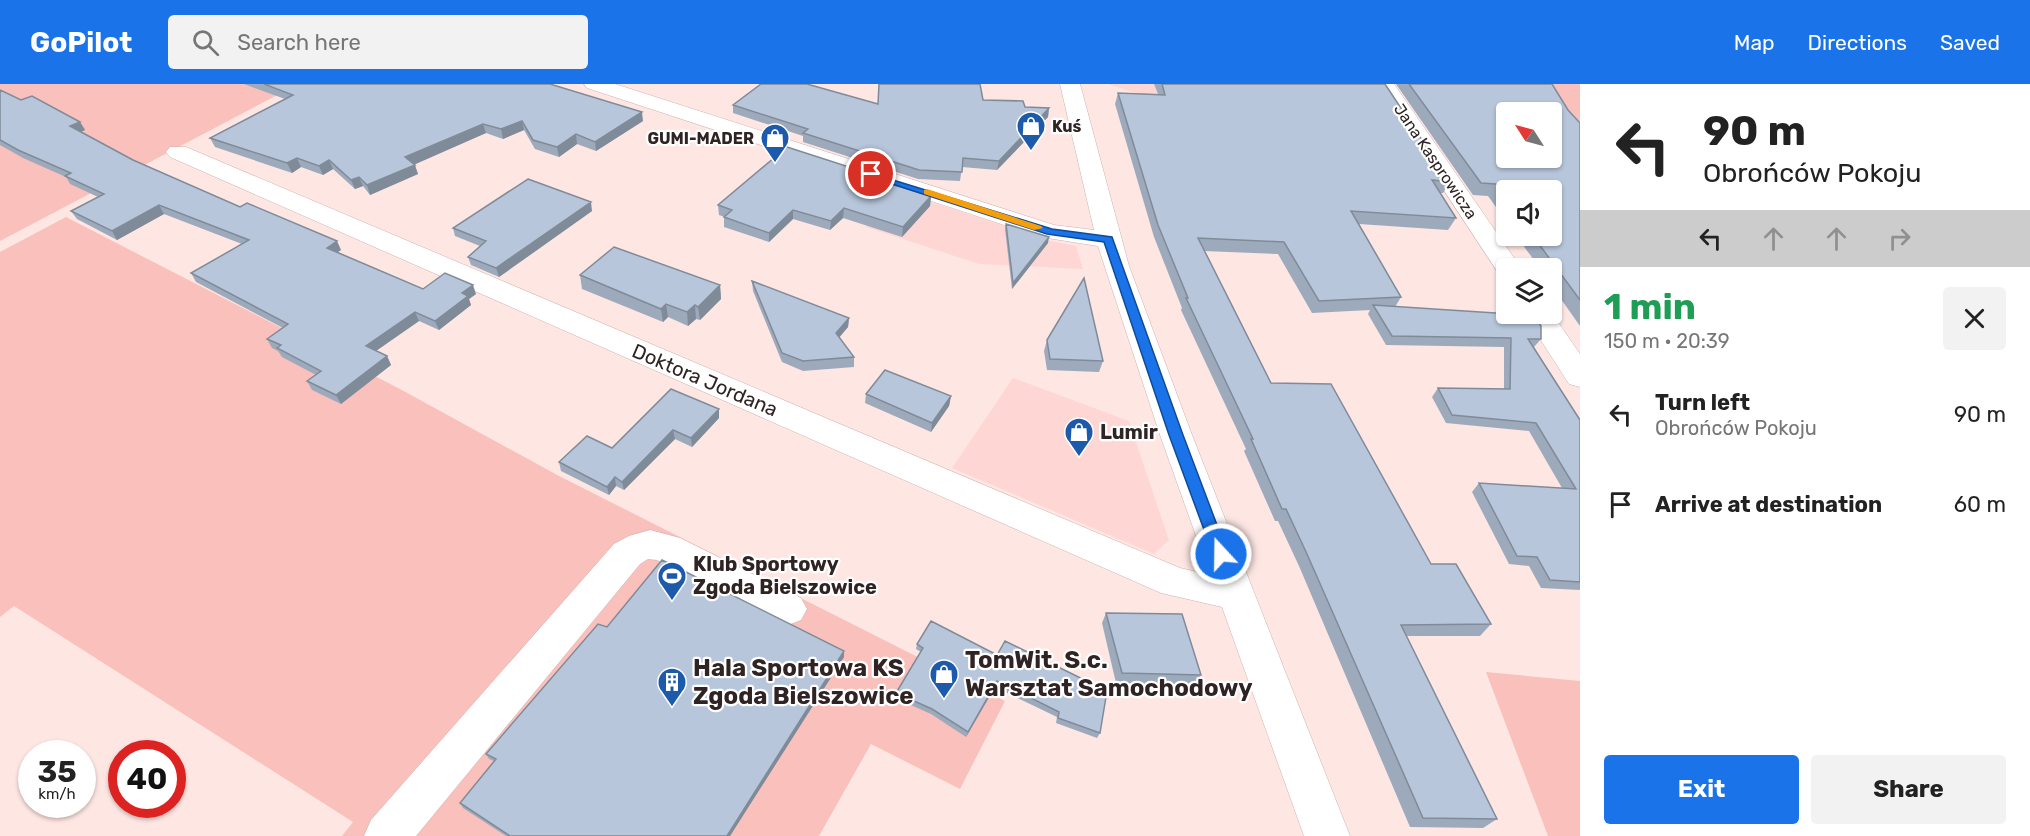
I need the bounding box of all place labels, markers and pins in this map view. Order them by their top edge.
shop icon: Kuś [1015,110,1047,152]
place label: Kuś [1052,117,1082,136]
shop icon: GUMI-MADER [759,122,791,164]
place label: GUMI-MADER [647,129,754,148]
pin [845,148,896,199]
shop icon: Lumir [1063,416,1095,458]
place label: Lumir [1100,420,1158,444]
place label: Klub Sportowy Zgoda Bielszowice [693,552,877,599]
sports icon: Klub Sportowy Zgoda Bielszowice [656,560,688,602]
place label: TomWit. S.c. Warsztat Samochodowy [965,646,1253,702]
place label: Hala Sportowa KS Zgoda Bielszowice [693,654,914,710]
shop icon: TomWit. S.c. Warsztat Samochodowy [928,658,960,700]
building icon: Hala Sportowa KS Zgoda Bielszowice [656,666,688,708]

